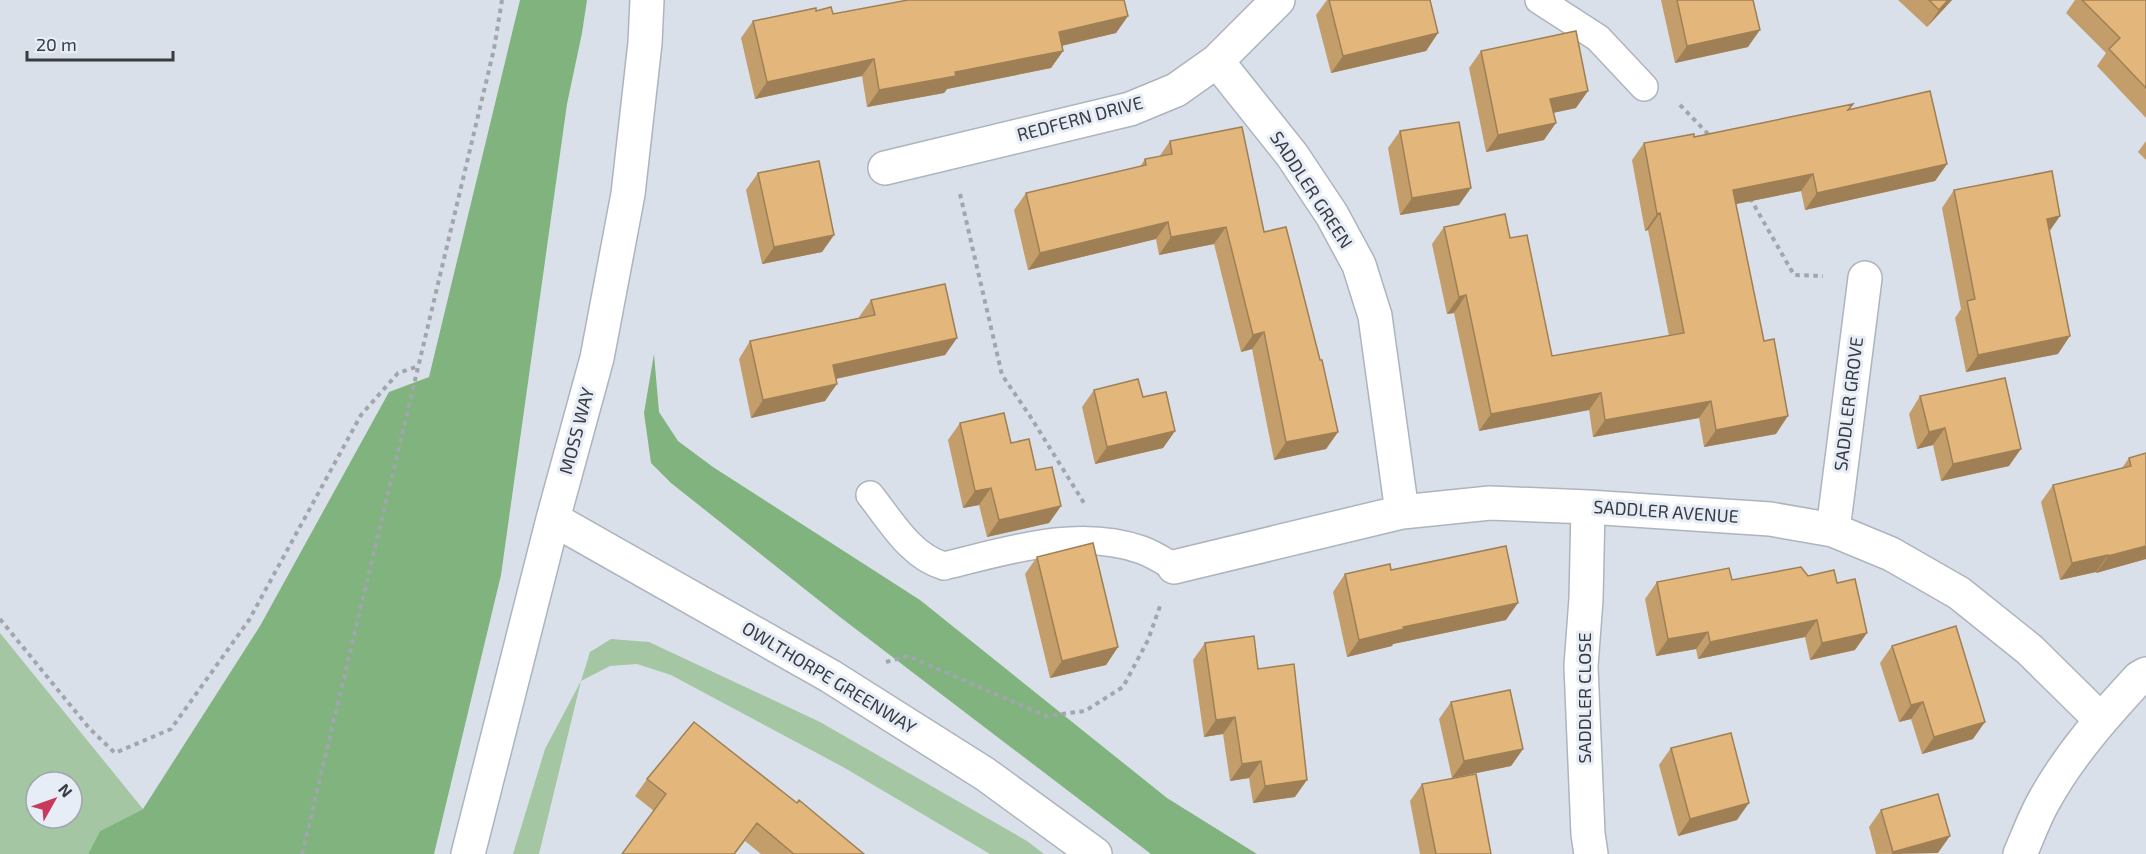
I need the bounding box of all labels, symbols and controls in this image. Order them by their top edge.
scale bar [27,24,172,62]
text: 20 m [36,33,77,55]
street label: REDFERN DRIVE [1014,91,1145,145]
street label: SADDLER GREEN [1266,127,1358,252]
street label: SADDLER GROVE [1829,336,1867,472]
street label: MOSS WAY [554,384,598,477]
street label: SADDLER AVENUE [1593,495,1739,527]
street label: OWLTHORPE GREENWAY [738,616,921,738]
street label: SADDLER CLOSE [1573,632,1595,764]
north arrow [24,770,84,830]
text: N [55,780,77,801]

